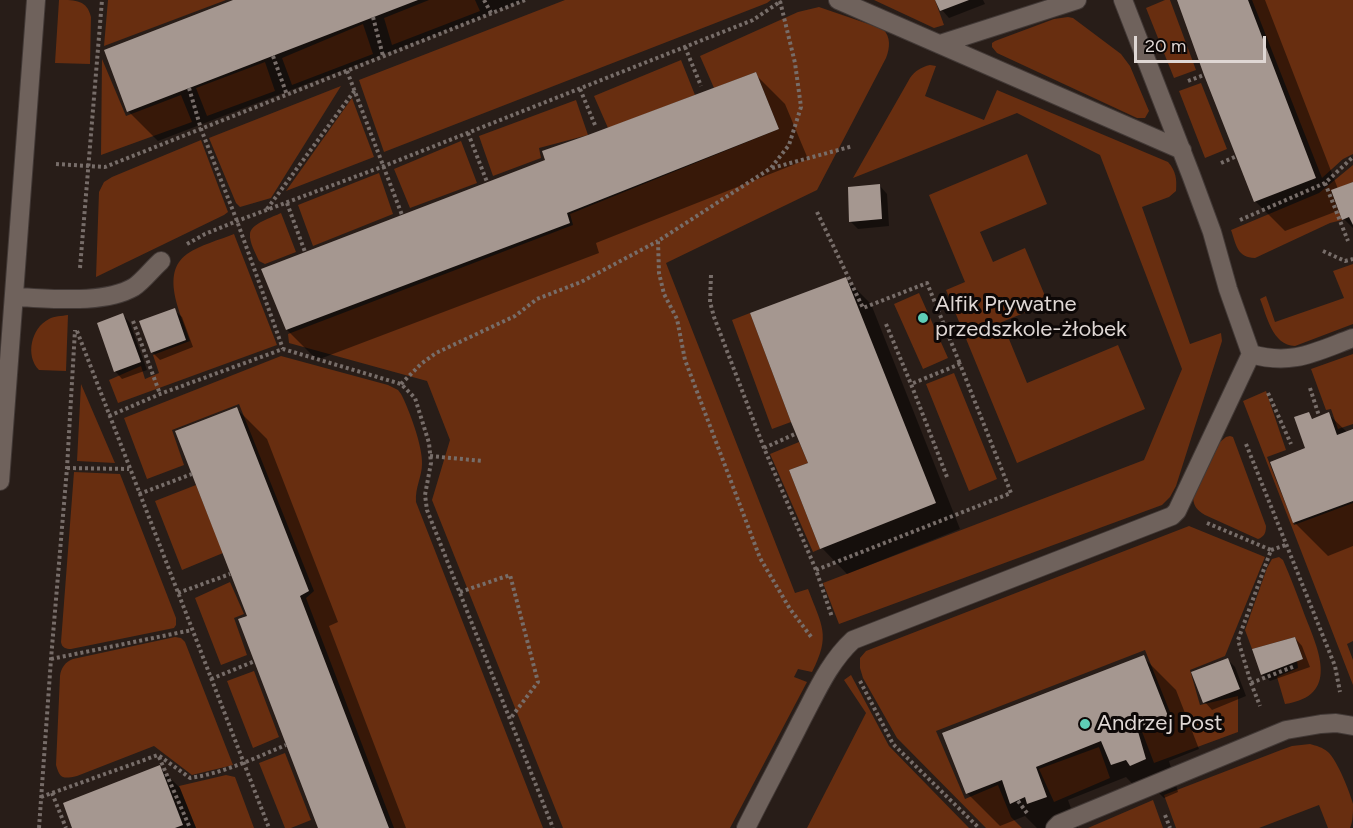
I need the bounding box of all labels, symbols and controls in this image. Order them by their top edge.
scale bar [1137,24,1269,62]
text: 20 m [1145,35,1186,57]
place label: Alfik Prywatne przedszkole-żłobek [935,292,1127,344]
marker: Alfik Prywatne przedszkole-żłobek [916,311,930,325]
place label: Andrzej Post [1097,711,1223,737]
marker: Andrzej Post [1078,717,1092,731]

